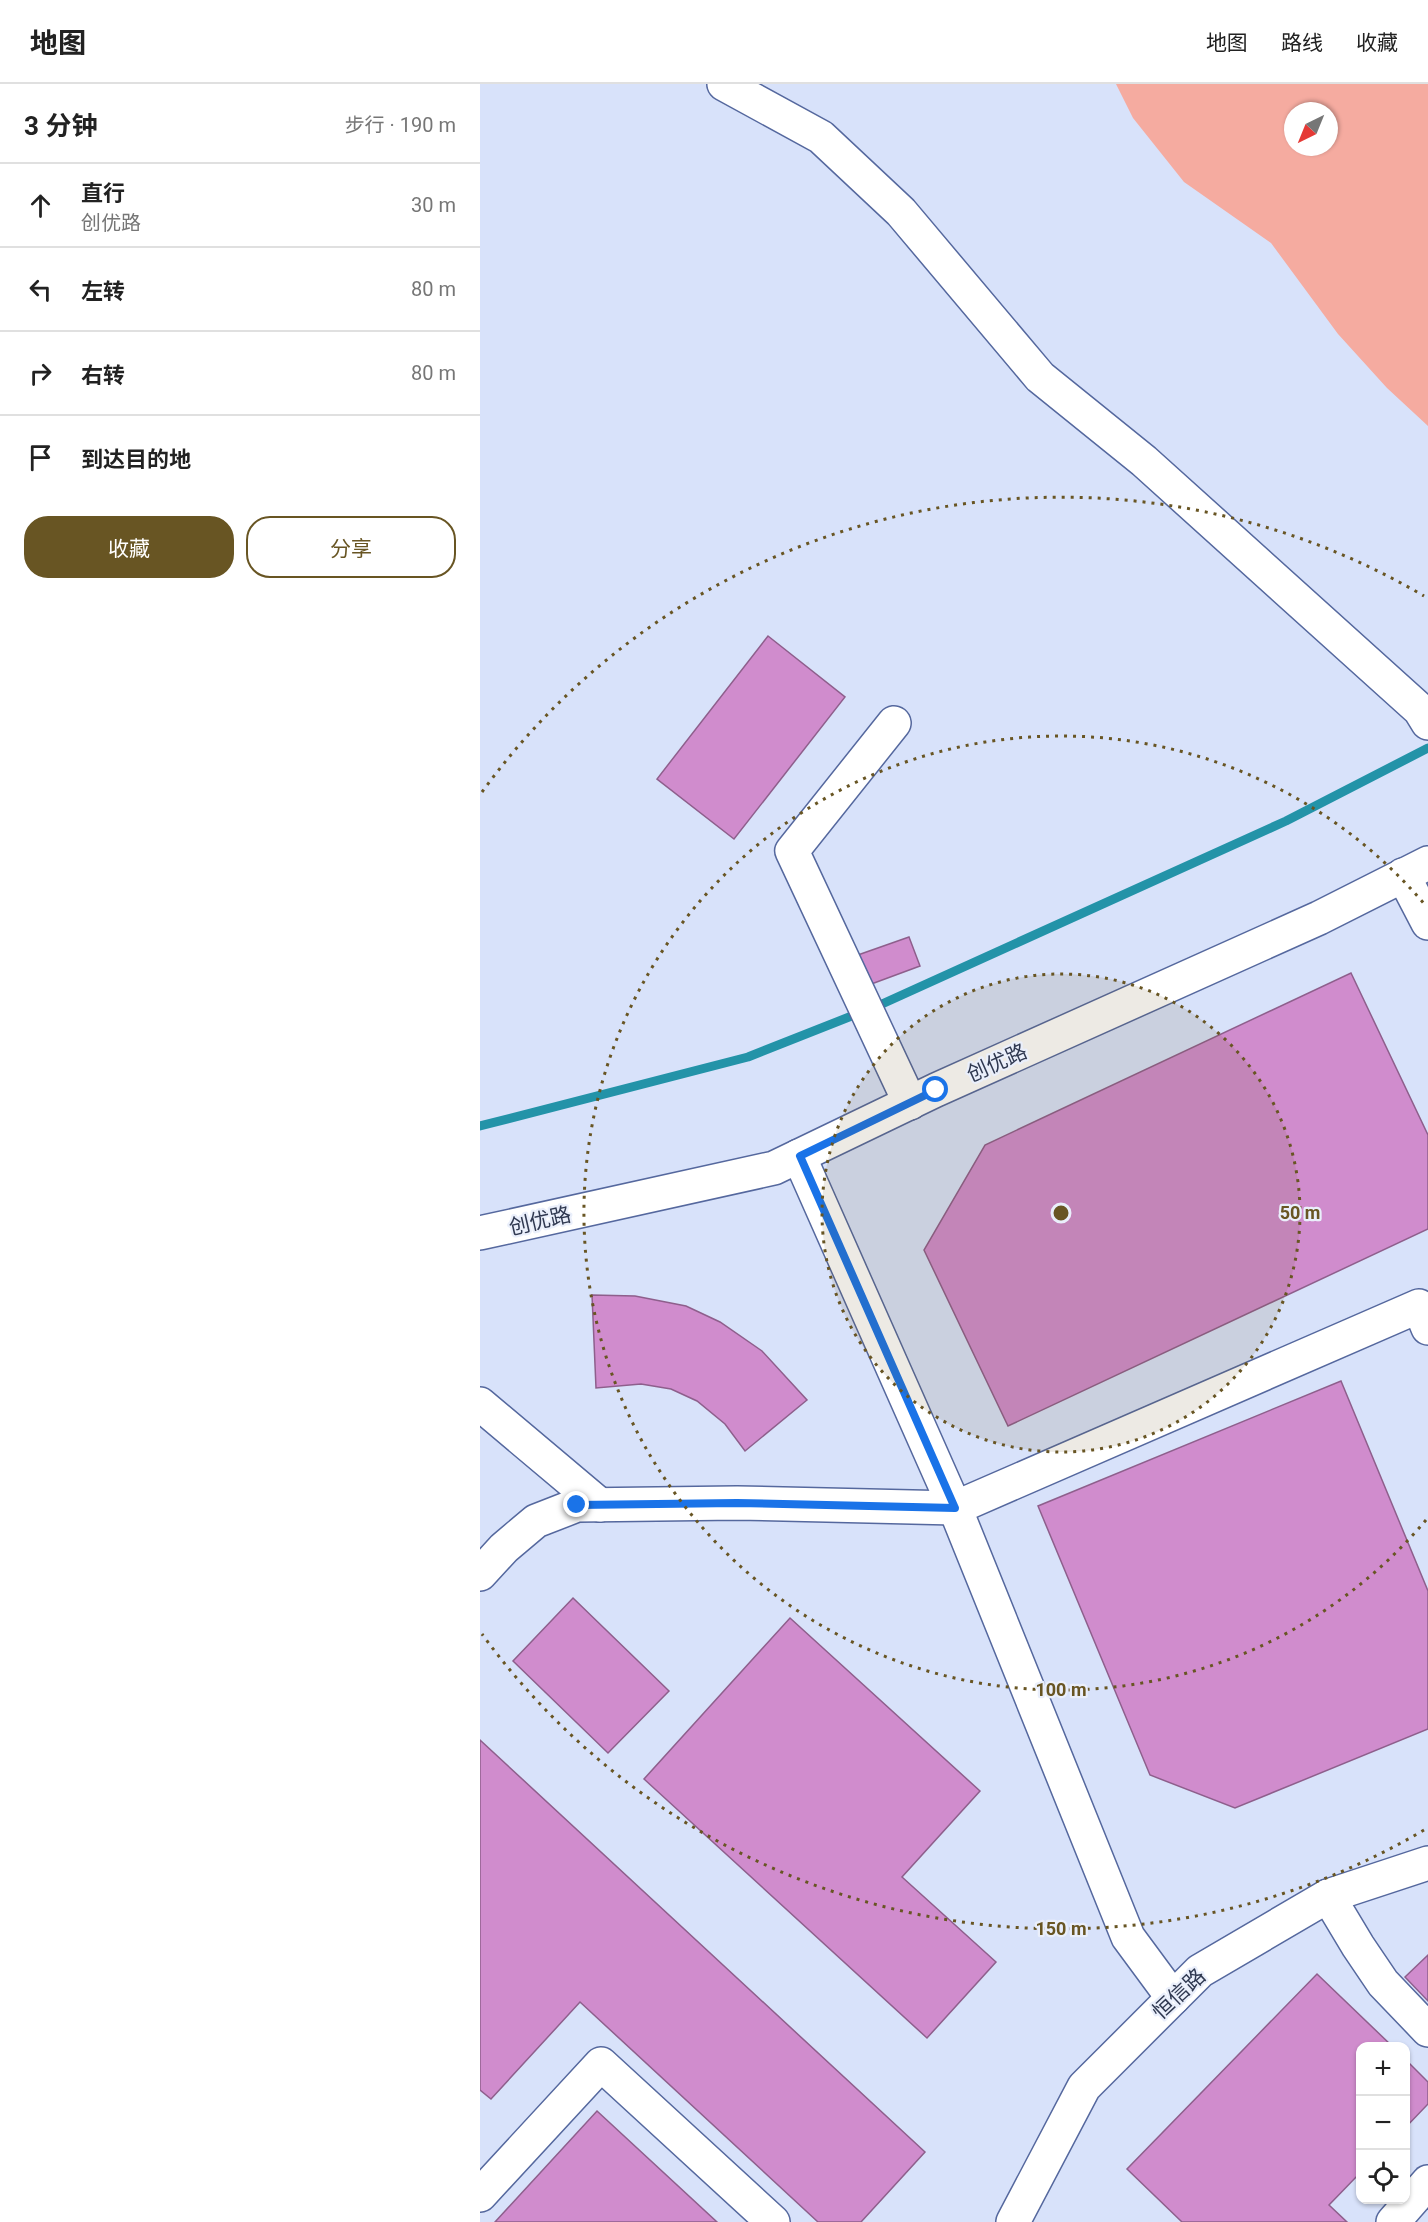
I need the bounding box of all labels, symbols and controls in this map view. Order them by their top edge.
text: 地图 [30,27,86,60]
text: 地图 [1206,31,1248,55]
text: 路线 [1281,31,1323,55]
text: 收藏 [1356,31,1398,55]
north arrow [1284,102,1338,156]
text: 3 分钟 [24,111,97,141]
text: 步行 · 190 m [345,113,456,137]
text: 直行 [81,181,125,206]
icon: ahead [24,189,57,222]
text: 30 m [411,193,456,217]
text: 创优路 [81,211,141,235]
icon: left [24,273,57,306]
text: 80 m [411,277,456,301]
text: 左转 [81,279,125,304]
icon: right [24,357,57,390]
text: 80 m [411,361,456,385]
text: 右转 [81,363,125,388]
icon: arrive [24,441,57,474]
text: 到达目的地 [81,447,191,472]
button: 收藏 [24,516,234,578]
button: 分享 [246,516,456,578]
street label: 创优路 [963,1039,1031,1087]
route start [922,1076,948,1102]
street label: 创优路 [507,1202,573,1240]
text: 50 m [1280,1202,1320,1223]
centre of rings [1051,1203,1071,1223]
route end [563,1491,589,1517]
text: 100 m [1035,1679,1087,1700]
text: 150 m [1035,1918,1087,1939]
street label: 恒信路 [1148,1964,1210,2024]
map controls [1356,2042,1410,2204]
button: + [1356,2042,1410,2096]
button: − [1356,2096,1410,2150]
button: locate [1356,2150,1410,2204]

